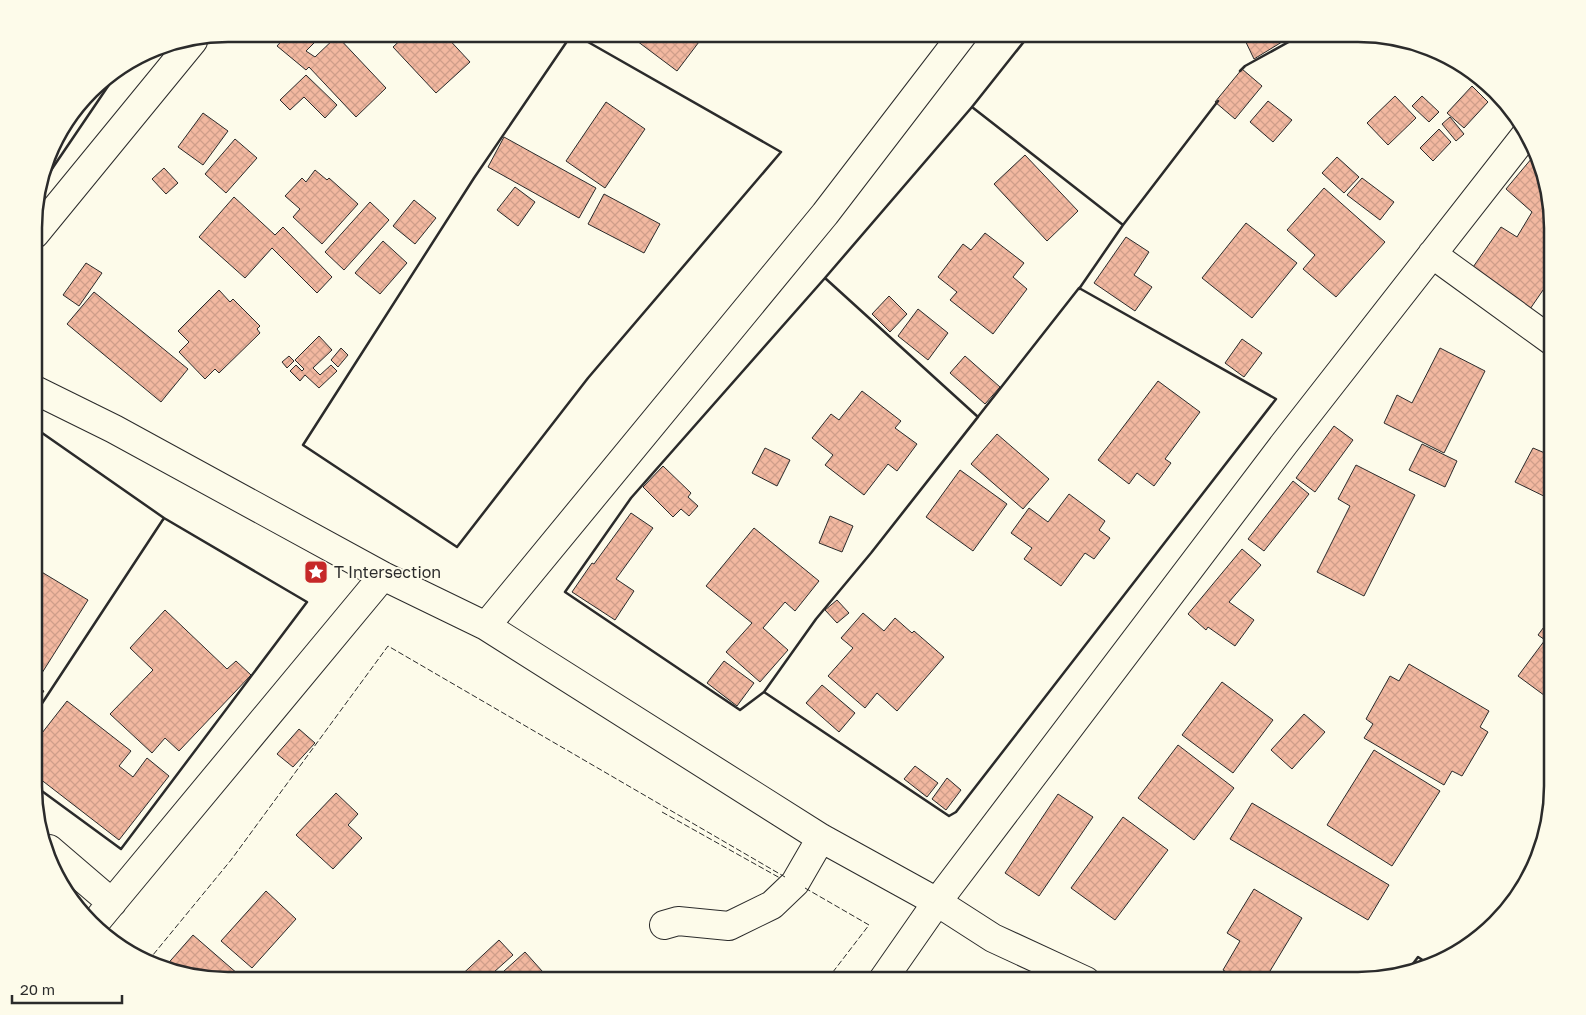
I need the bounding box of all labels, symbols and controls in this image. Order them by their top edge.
place icon: T Intersection [303,559,329,585]
place label: T Intersection [334,562,441,582]
scale bar [12,972,122,1004]
text: 20 m [20,980,55,998]

